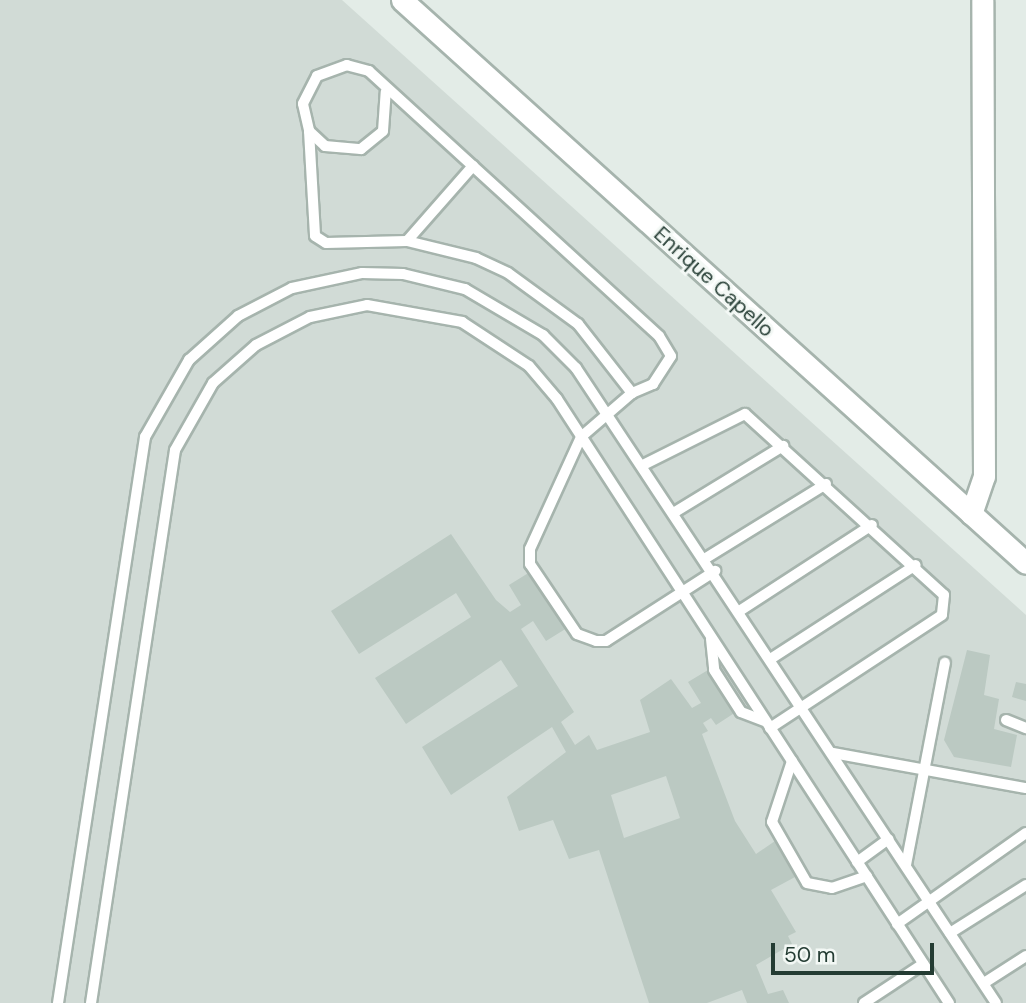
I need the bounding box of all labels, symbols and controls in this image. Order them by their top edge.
street label: Enrique Capello [649,222,779,342]
scale bar [774,930,937,974]
text: 50 m [784,941,835,969]

